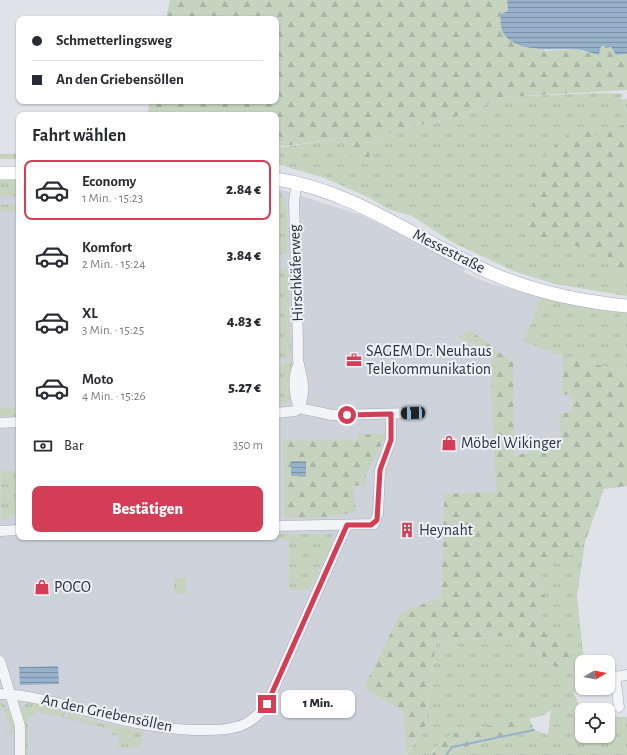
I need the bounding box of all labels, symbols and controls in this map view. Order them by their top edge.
text: Schmetterlingsweg [56,33,172,48]
text: An den Griebensöllen [56,72,184,87]
text: Fahrt wählen [32,127,126,145]
icon: car [34,172,70,208]
text: Economy [82,174,136,189]
text: 2.84 € [226,182,261,197]
text: 1 Min. · 15:23 [82,192,143,205]
street label: Hirschkäferweg [286,224,306,322]
street label: Messestraße [410,226,488,276]
icon: car [34,238,70,274]
text: Komfort [82,240,132,255]
text: 3.84 € [227,248,261,263]
text: 2 Min. · 15:24 [82,258,145,271]
icon: car [34,304,70,340]
text: XL [82,306,98,321]
text: 4.83 € [227,314,261,329]
text: 3 Min. · 15:25 [82,324,144,337]
place label: SAGEM Dr. Neuhaus Telekommunikation [366,343,492,377]
office icon: SAGEM Dr. Neuhaus Telekommunikation [345,351,363,369]
icon: car [34,370,70,406]
text: Moto [82,372,114,387]
text: 5.27 € [228,380,261,395]
text: 4 Min. · 15:26 [82,390,146,403]
route start [338,406,356,424]
car [401,407,425,419]
shop icon: Möbel Wikinger [440,434,458,452]
icon: cash [32,435,54,457]
place label: Möbel Wikinger [461,435,562,451]
text: Bar [64,438,84,453]
text: 350 m [233,439,263,452]
button: Bestätigen [32,486,263,532]
building icon: Heynaht [398,521,416,539]
place label: Heynaht [419,522,473,539]
shop icon: POCO [33,578,51,596]
place label: POCO [54,579,91,595]
north arrow [575,655,615,695]
map controls [575,655,615,743]
callout: 1 Min. [281,690,355,718]
street label: An den Griebensöllen [40,691,174,735]
route end [258,695,276,713]
text: 1 Min. [303,697,333,710]
button: locate [575,703,615,743]

